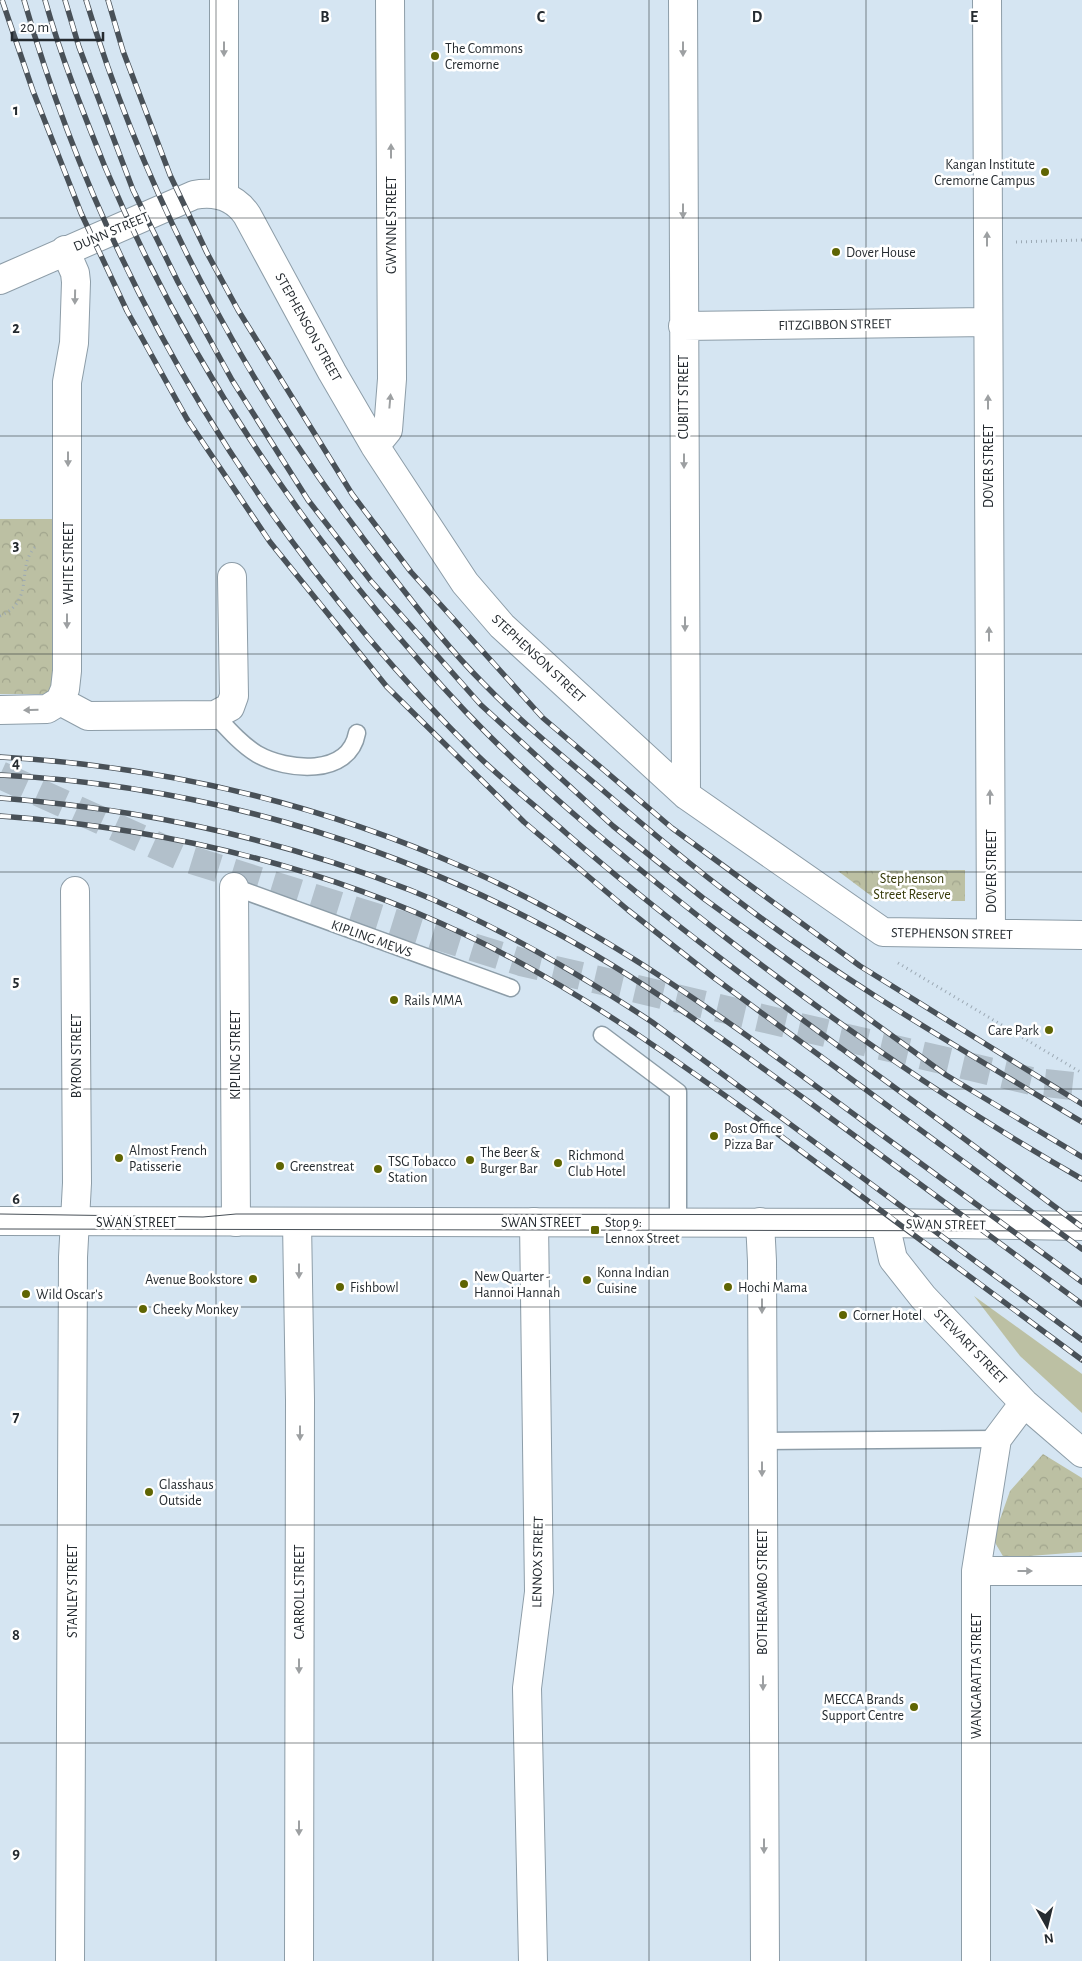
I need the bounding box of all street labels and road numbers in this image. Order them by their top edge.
street label: GWYNNE STREET [385,176,399,274]
street label: DUNN STREET [72,210,151,254]
street label: STEPHENSON STREET [272,271,344,384]
street label: FITZGIBBON STREET [778,317,892,333]
street label: CUBITT STREET [677,355,691,439]
street label: DOVER STREET [982,424,996,508]
street label: WHITE STREET [62,521,76,604]
street label: STEPHENSON STREET [489,612,588,706]
street label: DOVER STREET [985,829,999,913]
street label: KIPLING MEWS [329,918,414,960]
street label: STEPHENSON STREET [891,926,1013,942]
street label: KIPLING STREET [229,1010,243,1100]
street label: BYRON STREET [70,1014,84,1098]
street label: SWAN STREET [96,1216,176,1230]
street label: SWAN STREET [501,1216,581,1230]
street label: SWAN STREET [906,1217,986,1233]
street label: STEWART STREET [931,1307,1009,1387]
street label: LENNOX STREET [530,1516,546,1608]
street label: BOTHERAMBO STREET [756,1529,770,1655]
street label: STANLEY STREET [66,1544,80,1638]
street label: CARROLL STREET [293,1544,307,1640]
street label: WANGARATTA STREET [970,1613,984,1739]

